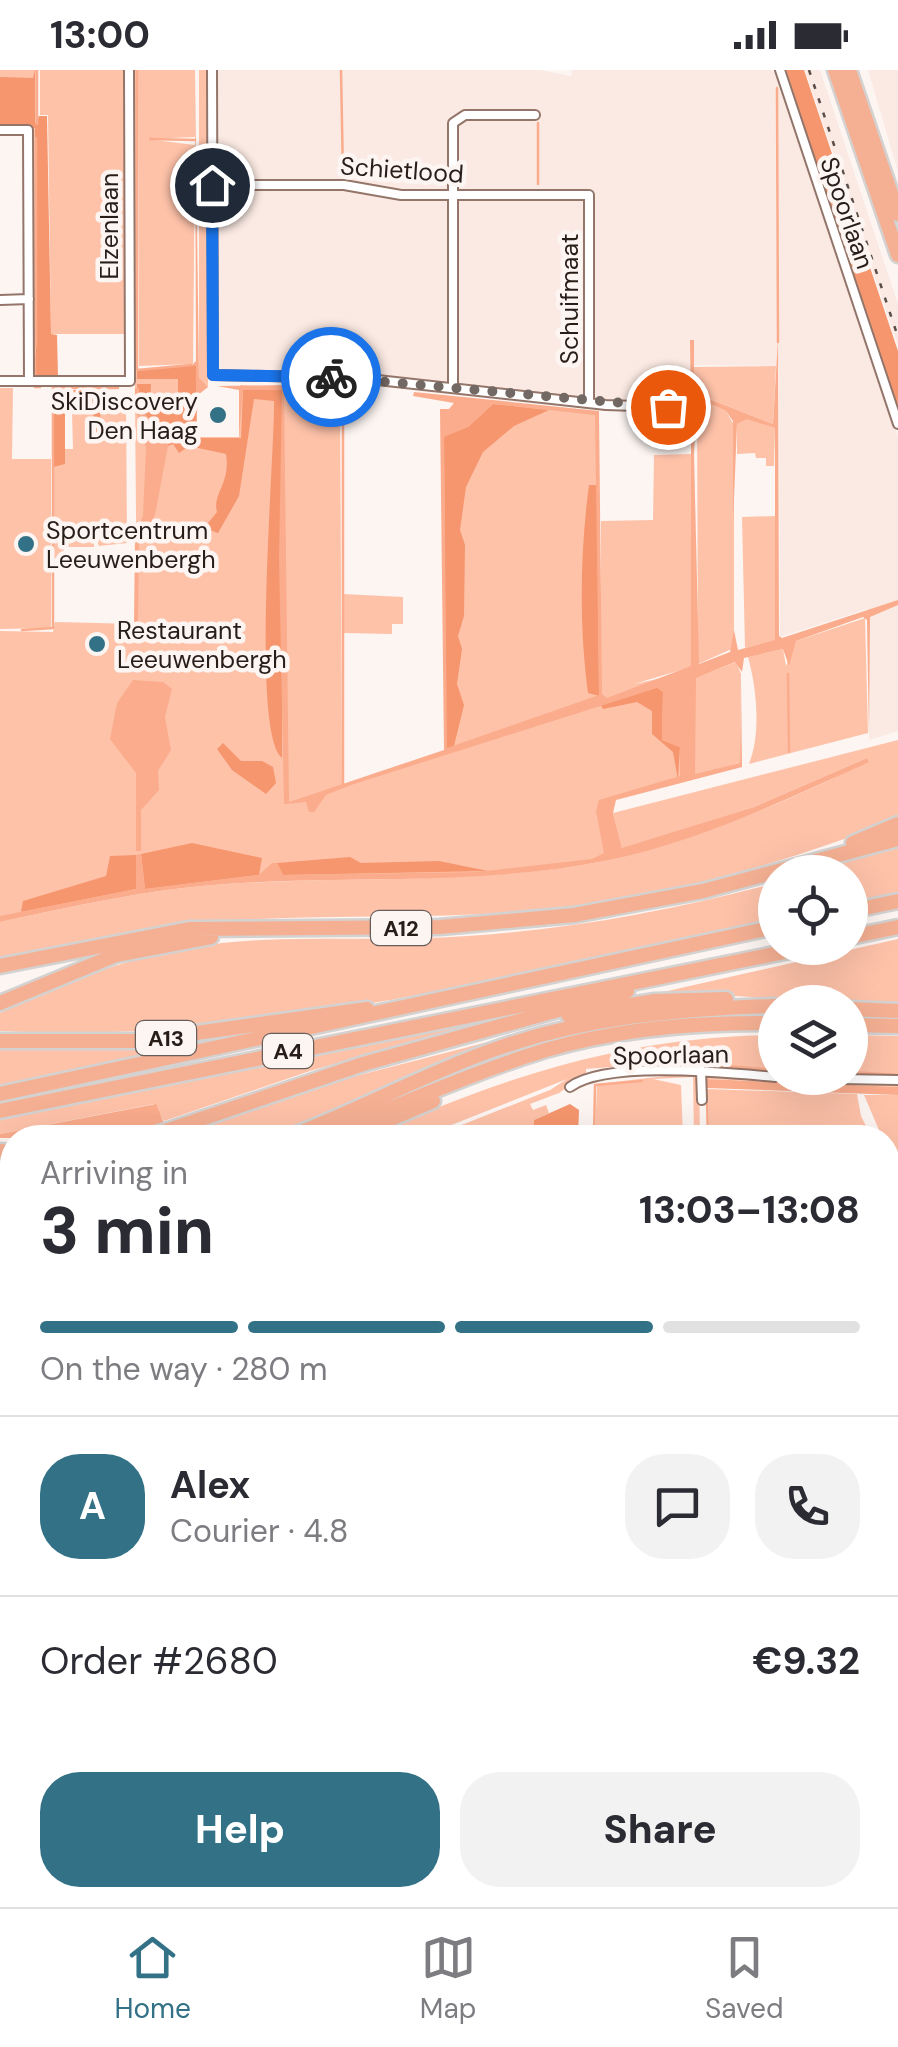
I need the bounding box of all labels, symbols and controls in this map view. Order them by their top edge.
text: 13:00 [50,10,150,60]
pin [170,143,255,228]
street label: Schietlood [339,149,465,191]
street label: Spoorlaan [812,153,882,273]
icon: home [185,158,240,213]
street label: Elzenlaan [93,173,126,279]
street label: Schuifmaat [553,234,586,364]
courier [281,327,381,427]
icon: bike [304,350,359,405]
pin [626,365,711,450]
icon: bag [641,380,696,435]
place label: SkiDiscovery Den Haag [51,385,198,447]
marker: SkiDiscovery Den Haag [207,404,229,426]
place label: Sportcentrum Leeuwenbergh [46,514,216,576]
marker: Sportcentrum Leeuwenbergh [15,533,37,555]
place label: Restaurant Leeuwenbergh [117,614,287,676]
marker: Restaurant Leeuwenbergh [86,633,108,655]
map controls [758,855,868,1095]
button: locate [758,855,868,965]
road number: A12 [371,911,431,945]
button: layers [758,985,868,1095]
road number: A13 [136,1021,196,1055]
road number: A4 [263,1034,313,1068]
street label: Spoorlaan [613,1037,729,1073]
text: Arriving in [40,1152,188,1194]
text: 13:03–13:08 [639,1185,860,1235]
text: 3 min [40,1189,214,1273]
text: On the way · 280 m [40,1348,327,1390]
button: chat [625,1454,730,1559]
button: phone [755,1454,860,1559]
text: Alex [170,1460,250,1510]
text: A [79,1481,106,1531]
text: Courier · 4.8 [170,1510,348,1552]
text: Order #2680 [40,1636,278,1686]
text: €9.32 [753,1636,860,1686]
button: Help [40,1772,440,1887]
button: Share [460,1772,860,1887]
tab: Home [114,1930,191,2027]
tab: Map [420,1930,476,2027]
tab: Saved [705,1930,784,2027]

